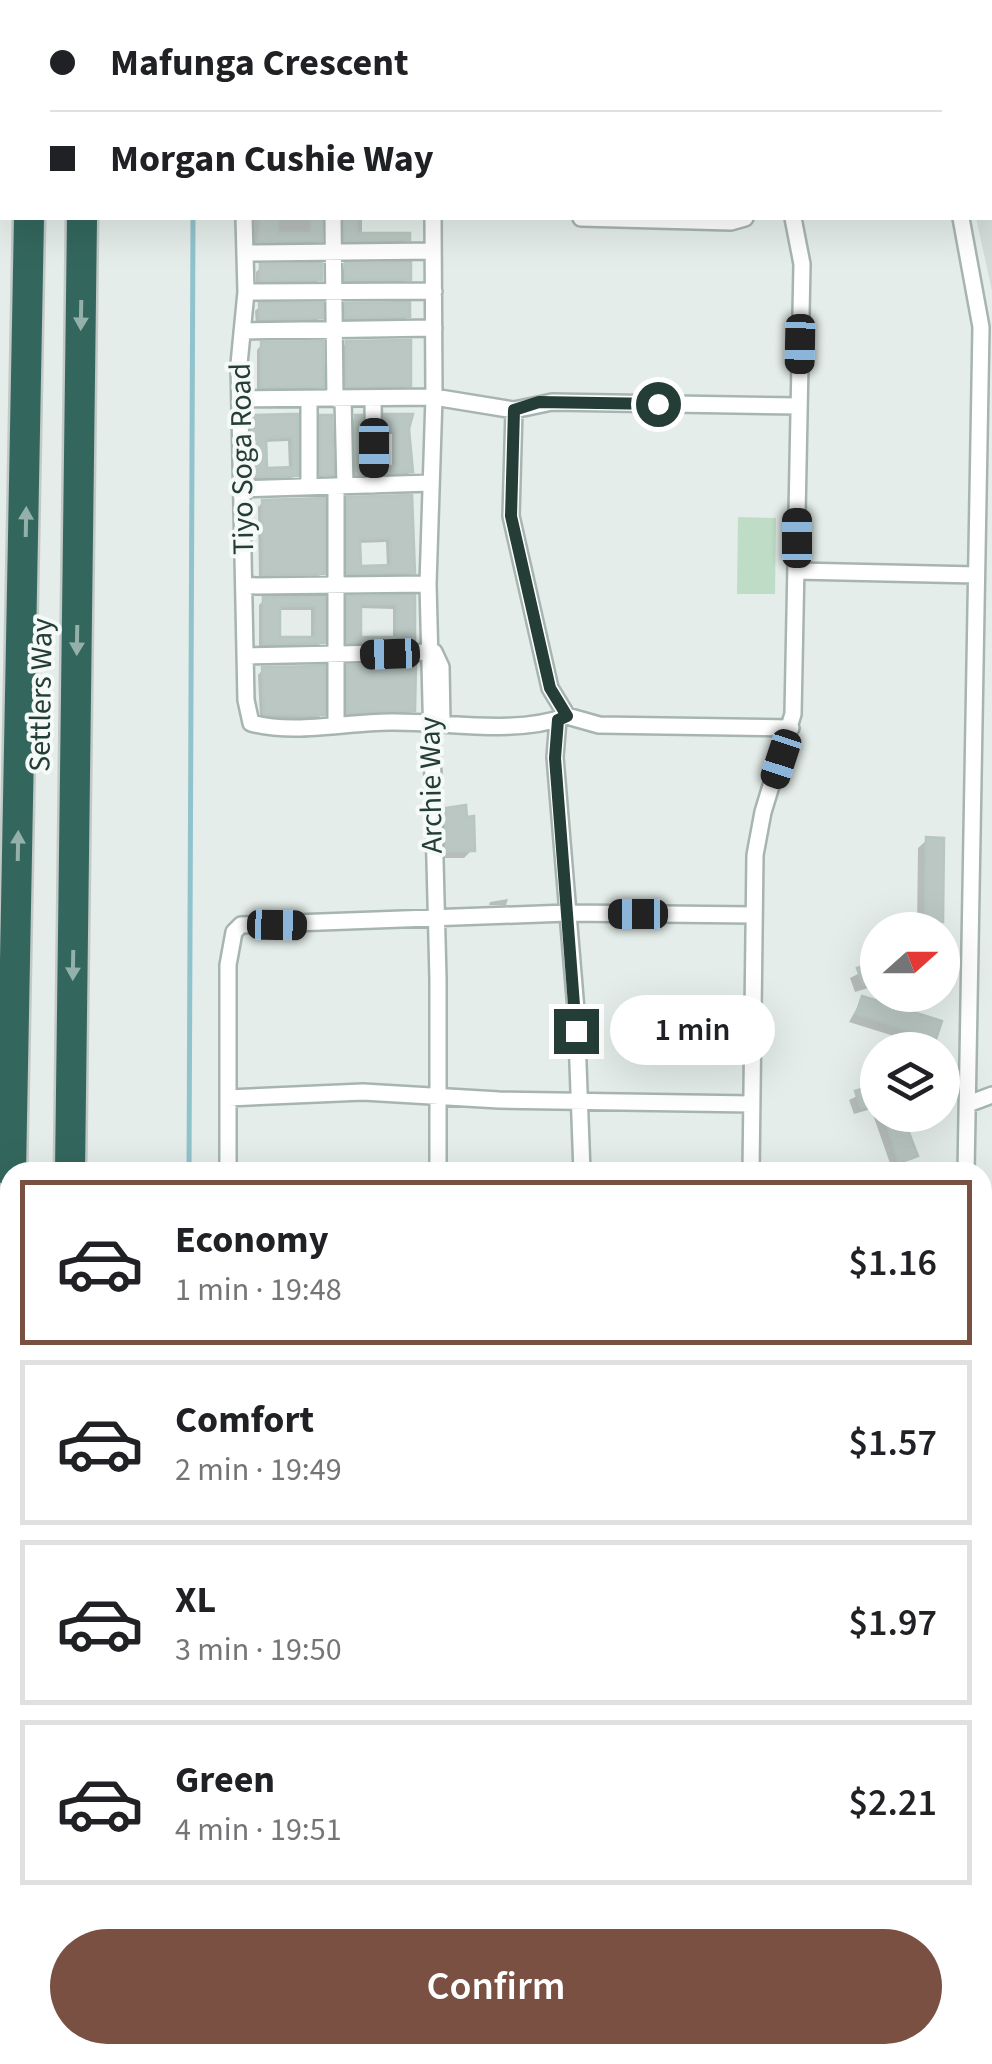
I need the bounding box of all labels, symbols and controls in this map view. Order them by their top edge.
text: Mafunga Crescent [110,36,409,90]
text: Morgan Cushie Way [110,132,434,186]
one-way arrow [72,299,88,331]
car [784,314,816,374]
street label: Tiyo Soga Road [219,363,265,555]
route start [636,382,681,427]
car [359,418,389,478]
one-way arrow [18,505,34,537]
car [782,508,812,568]
street label: Settlers Way [18,618,64,772]
one-way arrow [68,624,84,656]
car [359,638,421,670]
street label: Archie Way [408,716,454,854]
car [757,726,805,792]
one-way arrow [11,830,27,862]
car [608,899,668,929]
car [247,909,307,941]
north arrow [860,912,960,1012]
map controls [860,912,960,1132]
one-way arrow [65,949,81,981]
callout: 1 min [611,996,776,1066]
text: 1 min [654,1007,731,1053]
route end [554,1009,599,1054]
button: layers [860,1032,960,1132]
text: Economy [175,1213,328,1267]
icon: car [55,1218,145,1308]
text: $1.16 [849,1236,937,1290]
text: 1 min · 19:48 [175,1267,342,1313]
text: Comfort [175,1393,314,1447]
icon: car [55,1398,145,1488]
text: $1.57 [849,1416,937,1470]
text: 2 min · 19:49 [175,1447,342,1493]
text: XL [175,1573,216,1627]
icon: car [55,1578,145,1668]
text: $1.97 [849,1596,937,1650]
text: 3 min · 19:50 [175,1627,342,1673]
text: Green [175,1753,275,1807]
icon: car [55,1758,145,1848]
text: $2.21 [849,1776,937,1830]
text: 4 min · 19:51 [175,1807,342,1853]
button: Confirm [50,1929,942,2044]

